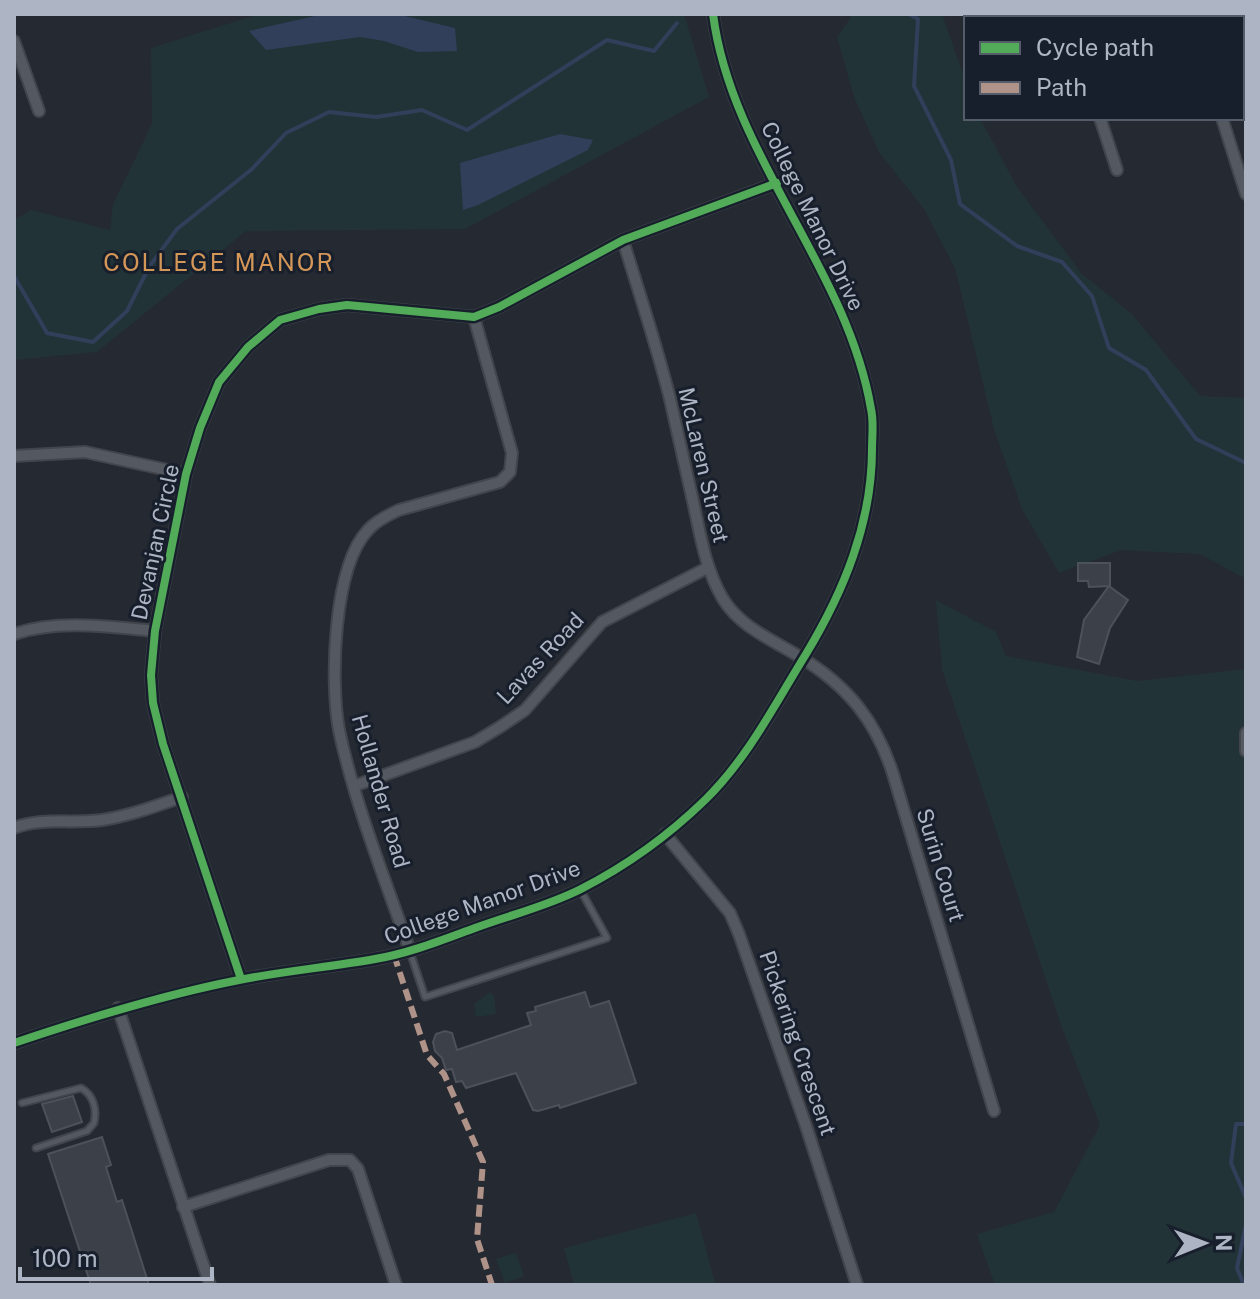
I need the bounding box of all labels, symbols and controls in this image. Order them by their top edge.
legend [964,16,1244,120]
text: Cycle path [1036,33,1154,61]
text: Path [1036,73,1087,101]
street label: College Manor Drive [756,117,870,315]
district label: COLLEGE MANOR [103,248,335,276]
street label: McLaren Street [673,385,735,545]
street label: Devanjan Circle [126,462,184,622]
street label: Lavas Road [491,607,589,709]
street label: Hollander Road [347,711,415,871]
street label: Surin Court [911,805,971,925]
street label: College Manor Drive [380,854,584,950]
street label: Pickering Crescent [754,947,842,1139]
north arrow [1164,1203,1244,1283]
scale bar [20,1231,212,1281]
text: N [1211,1234,1237,1251]
text: 100 m [32,1244,98,1272]

